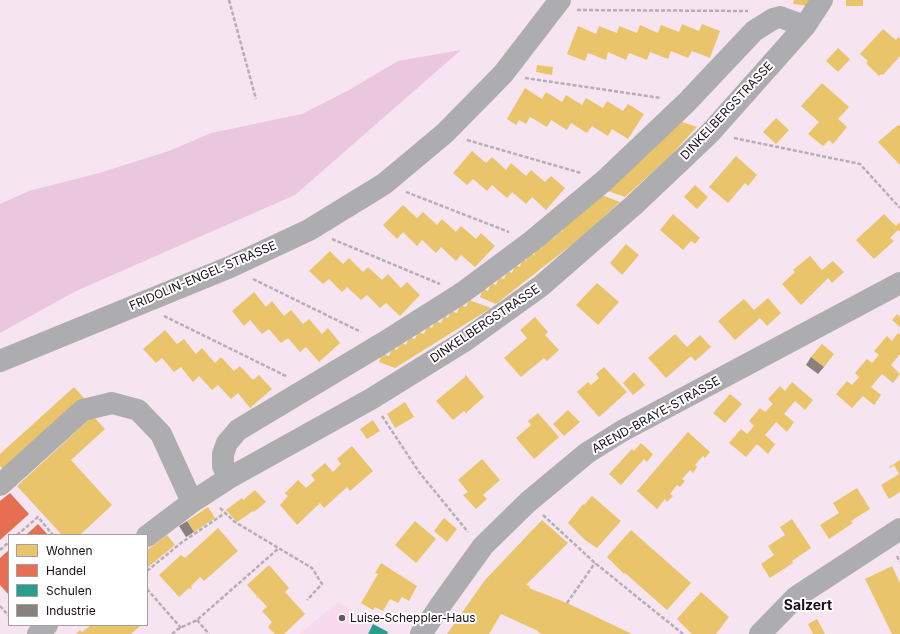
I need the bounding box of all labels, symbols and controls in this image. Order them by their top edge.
street label: DINKELBERGSTRASSE [678,59,776,163]
street label: FRIDOLIN-ENGEL-STRASSE [127,238,279,314]
street label: DINKELBERGSTRASSE [428,282,542,366]
street label: AREND-BRAYE-STRASSE [589,374,723,456]
legend [8,534,148,626]
text: Wohnen [46,543,93,558]
text: Handel [46,563,86,578]
text: Schulen [46,583,92,598]
district label: Salzert [784,598,832,614]
text: Industrie [46,603,96,618]
place label: Luise‑Scheppler‑Haus [350,611,476,625]
marker: Luise‑Scheppler‑Haus [337,613,347,623]

